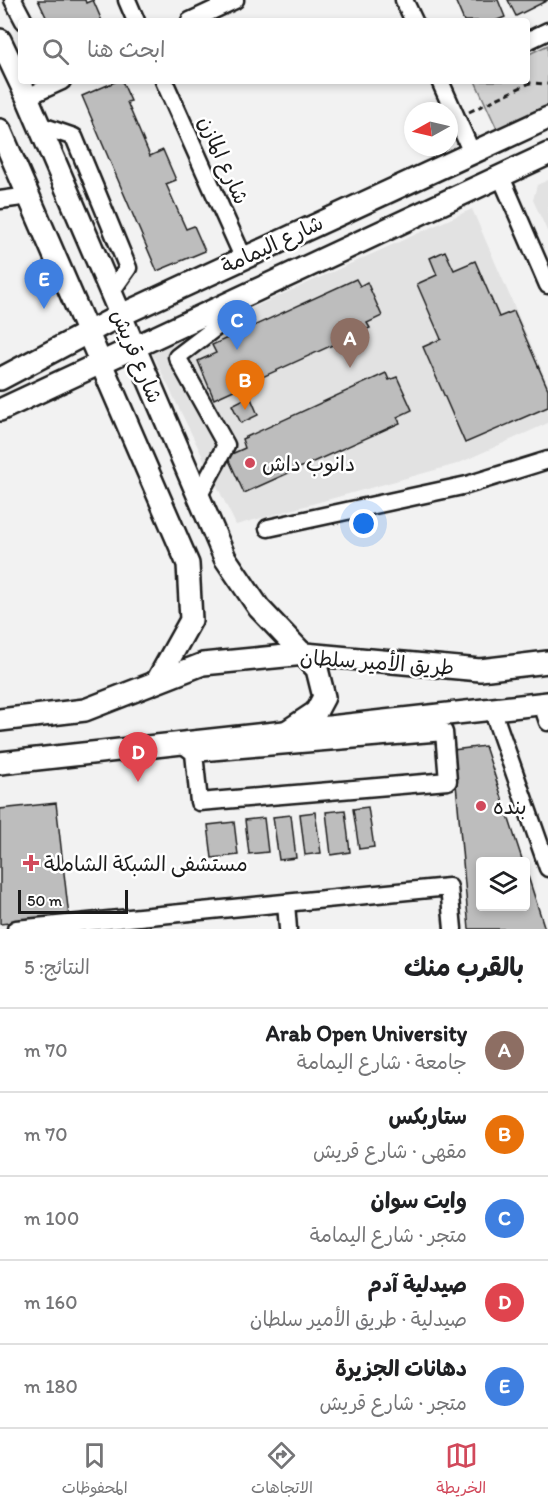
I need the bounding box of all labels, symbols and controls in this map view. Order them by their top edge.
search box [18,18,530,84]
icon: search [39,35,72,68]
text: ابحث هنا [87,36,166,63]
north arrow [404,102,458,156]
street label: شارع المازن [191,112,255,209]
street label: شارع اليمامة [217,209,328,281]
pin: E [24,260,63,309]
pin: C [218,300,256,350]
street label: شارع قريش [103,305,168,408]
pin: A [330,318,370,368]
pin: B [226,360,264,410]
place label: دانوب داش [262,451,355,477]
marker: دانوب داش [243,456,257,470]
your location [349,509,378,538]
street label: طريق الأمير سلطان [299,643,455,680]
pin: D [118,732,158,782]
place label: بنده [493,794,527,820]
marker: بنده [474,799,488,813]
place label: مستشفى الشبكة الشاملة [44,851,248,878]
marker: مستشفى الشبكة الشاملة [22,854,40,872]
map controls [476,857,530,911]
button: layers [476,857,530,911]
scale bar [18,887,128,914]
text: 50 m [27,891,62,910]
text: بالقرب منك [404,951,524,983]
text: النتائج: 5 [24,955,90,979]
text: Arab Open University [266,1020,467,1047]
text: 70 m [24,1038,68,1062]
text: A [498,1038,511,1062]
text: جامعة · شارع اليمامة [297,1050,467,1074]
text: ستاربكس [388,1103,467,1130]
text: 70 m [24,1122,68,1146]
text: B [498,1122,511,1146]
text: مقهى · شارع قريش [313,1139,467,1163]
text: وايت سوان [371,1187,467,1214]
text: 100 m [24,1206,79,1230]
text: C [498,1206,511,1230]
text: متجر · شارع اليمامة [310,1223,467,1247]
text: صيدلية آدم [368,1271,467,1298]
text: 160 m [24,1290,78,1314]
text: D [498,1290,511,1314]
text: صيدلية · طريق الأمير سلطان [250,1307,467,1331]
text: دهانات الجزيرة [335,1355,467,1382]
text: 180 m [24,1374,78,1398]
text: E [499,1374,510,1398]
text: متجر · شارع قريش [320,1391,467,1415]
tab: المحفوظات [62,1439,128,1502]
tab: الاتجاهات [251,1439,313,1502]
tab: الخريطة [436,1439,486,1502]

